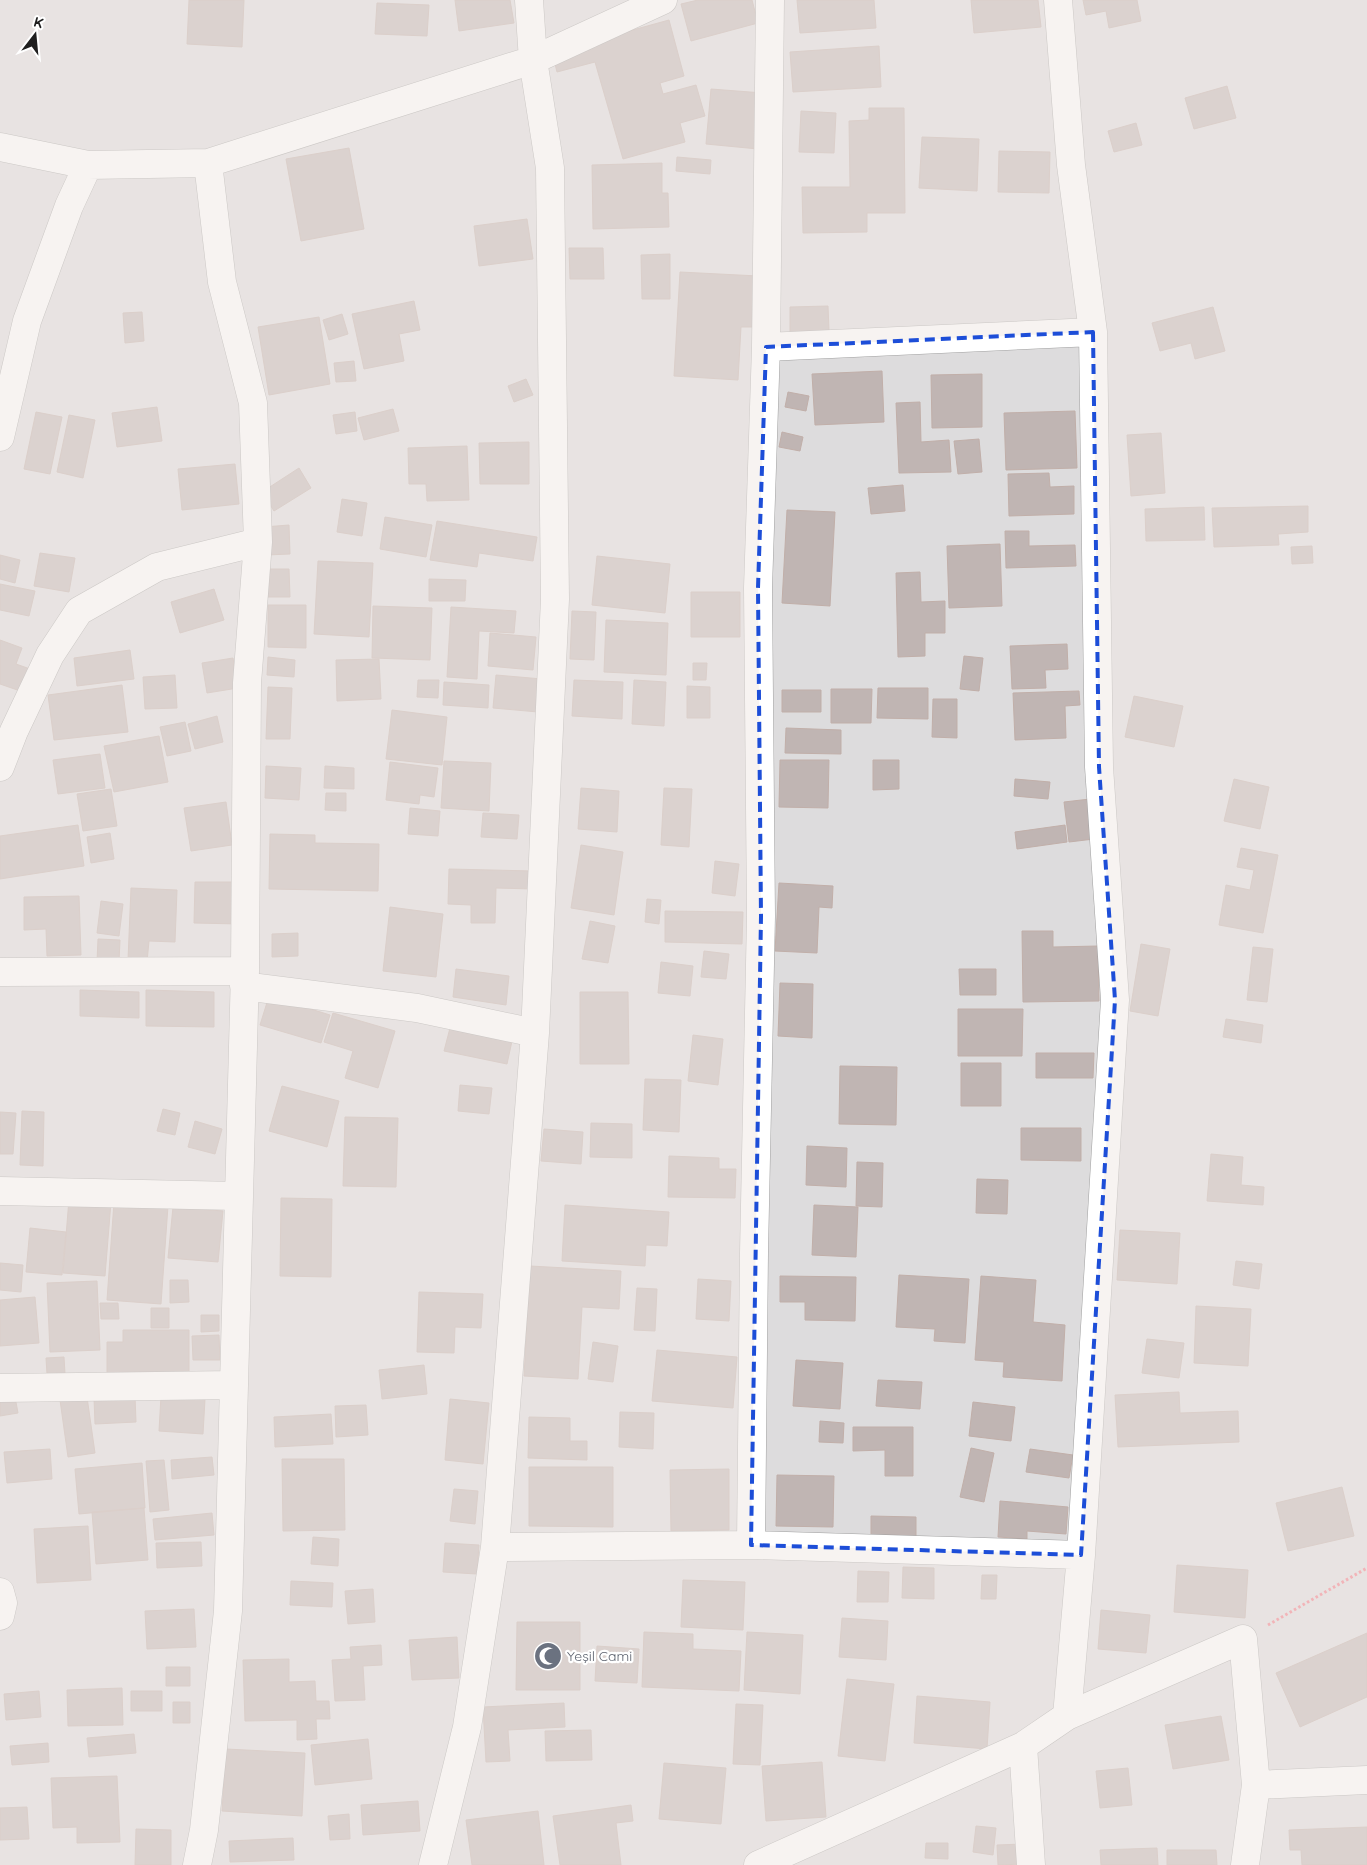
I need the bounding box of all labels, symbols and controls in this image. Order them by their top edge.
north arrow [10,10,60,60]
text: K [32,13,45,32]
mosque icon: Yeşil Cami [533,1641,563,1671]
place label: Yeşil Cami [567,1647,632,1665]

